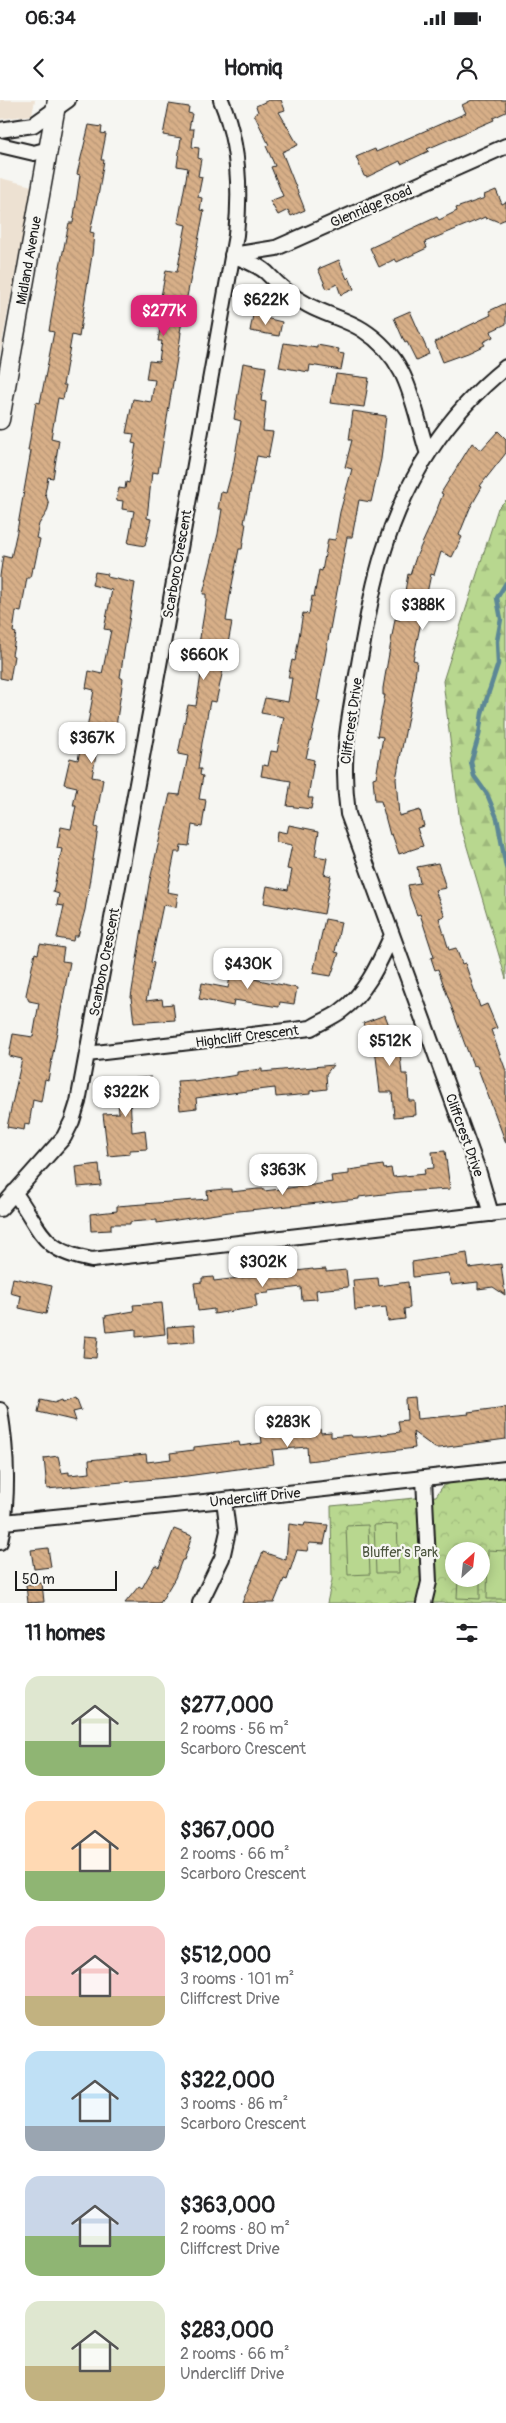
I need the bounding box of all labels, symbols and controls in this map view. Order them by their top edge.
text: 06:34 [25,6,76,30]
icon: back [25,54,53,82]
text: Homiq [224,54,282,82]
icon: person [453,54,481,82]
street label: Glenridge Road [328,182,415,231]
street label: Midland Avenue [13,215,45,306]
pin: $622K [231,284,301,326]
text: $622K [243,290,289,310]
pin: $277K [129,294,199,337]
text: $277K [142,301,186,321]
street label: Scarboro Crescent [160,508,195,620]
pin: $388K [388,588,458,631]
text: $388K [401,595,445,615]
pin: $660K [169,638,239,681]
text: $660K [180,645,228,665]
street label: Cliffcrest Drive [337,677,366,765]
pin: $367K [57,722,127,764]
text: $367K [70,728,114,748]
street label: Scarboro Crescent [86,906,123,1018]
pin: $430K [213,948,283,990]
text: $430K [224,954,272,974]
street label: Highcliff Crescent [194,1022,300,1051]
pin: $512K [355,1024,425,1067]
text: $512K [369,1031,411,1051]
pin: $322K [91,1076,161,1118]
text: $322K [103,1082,149,1102]
street label: Cliffcrest Drive [442,1091,487,1179]
pin: $363K [248,1154,318,1196]
text: $363K [260,1160,306,1180]
pin: $302K [228,1246,298,1288]
text: $302K [239,1252,287,1272]
pin: $283K [253,1406,323,1448]
text: $283K [266,1412,310,1432]
street label: Undercliff Drive [209,1484,301,1511]
north arrow [445,1542,490,1588]
map controls [445,1542,490,1587]
park label: Bluffer's Park [362,1544,438,1561]
scale bar [15,1568,118,1591]
text: 50 m [22,1571,55,1588]
icon: filters [453,1619,481,1647]
text: 11 homes [25,1620,105,1647]
text: $277,000 [180,1692,274,1719]
icon: home [65,1696,125,1756]
text: 2 rooms · 56 m² [180,1719,289,1739]
text: Scarboro Crescent [180,1739,306,1759]
text: $367,000 [180,1817,275,1844]
icon: home [65,1821,125,1881]
text: 2 rooms · 66 m² [180,1844,290,1864]
text: Scarboro Crescent [180,1864,306,1884]
text: $512,000 [180,1942,271,1969]
icon: home [65,1946,125,2006]
text: 3 rooms · 101 m² [180,1969,294,1989]
text: Cliffcrest Drive [180,1989,280,2009]
text: $322,000 [180,2067,275,2094]
icon: home [65,2071,125,2131]
text: 3 rooms · 86 m² [180,2094,288,2114]
text: Scarboro Crescent [180,2114,306,2134]
text: $363,000 [180,2192,275,2219]
icon: home [65,2196,125,2256]
text: 2 rooms · 80 m² [180,2219,290,2239]
text: Cliffcrest Drive [180,2239,280,2259]
text: $283,000 [180,2317,274,2344]
icon: home [65,2321,125,2381]
text: 2 rooms · 66 m² [180,2344,290,2364]
text: Undercliff Drive [180,2364,284,2384]

